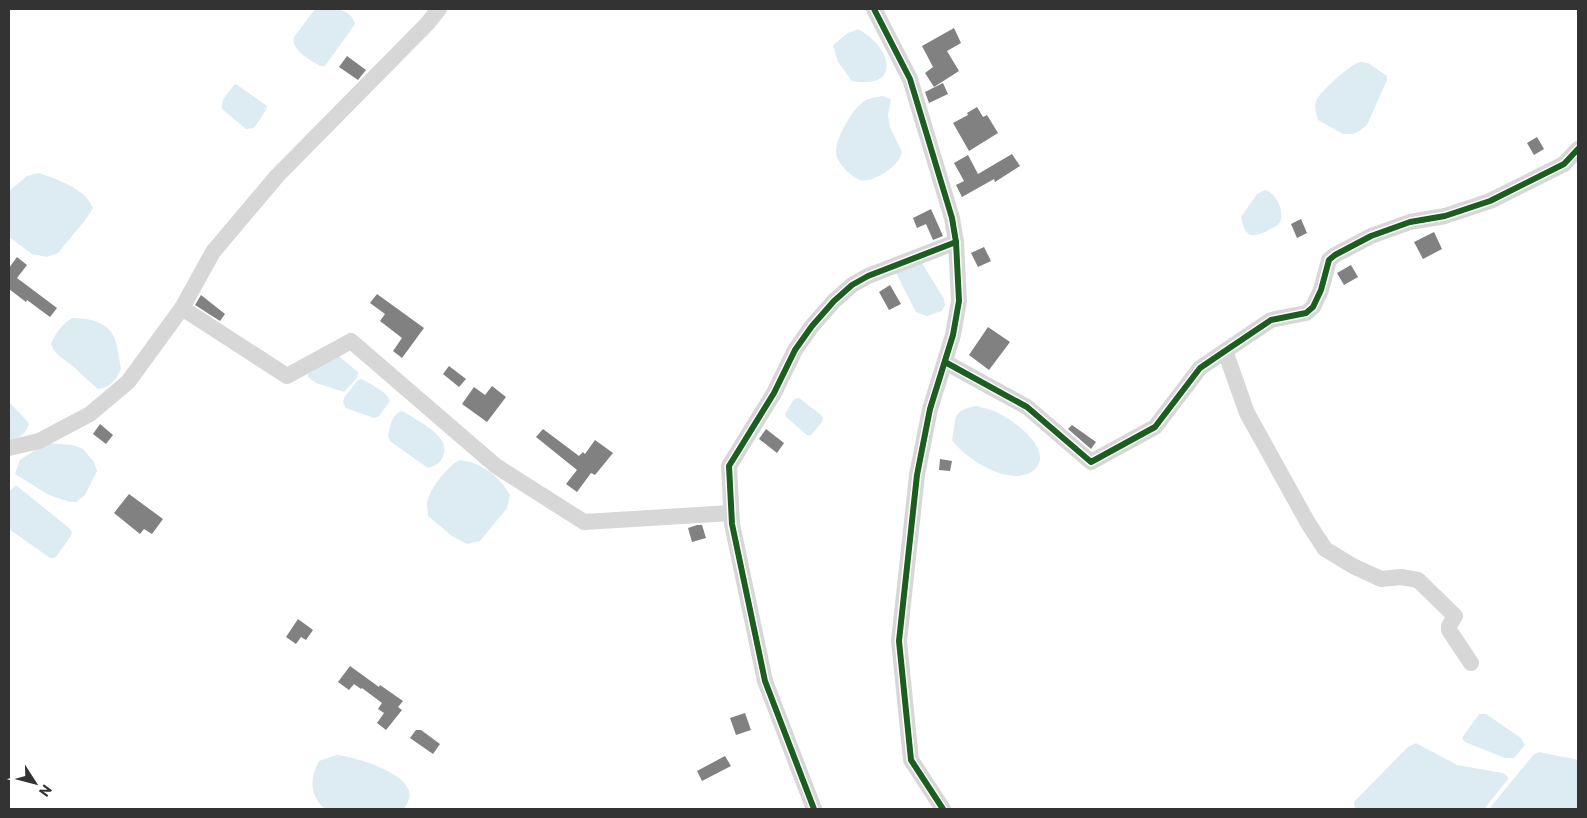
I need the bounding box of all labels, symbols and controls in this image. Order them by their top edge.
north arrow [10,758,60,808]
text: N [36,782,56,800]

